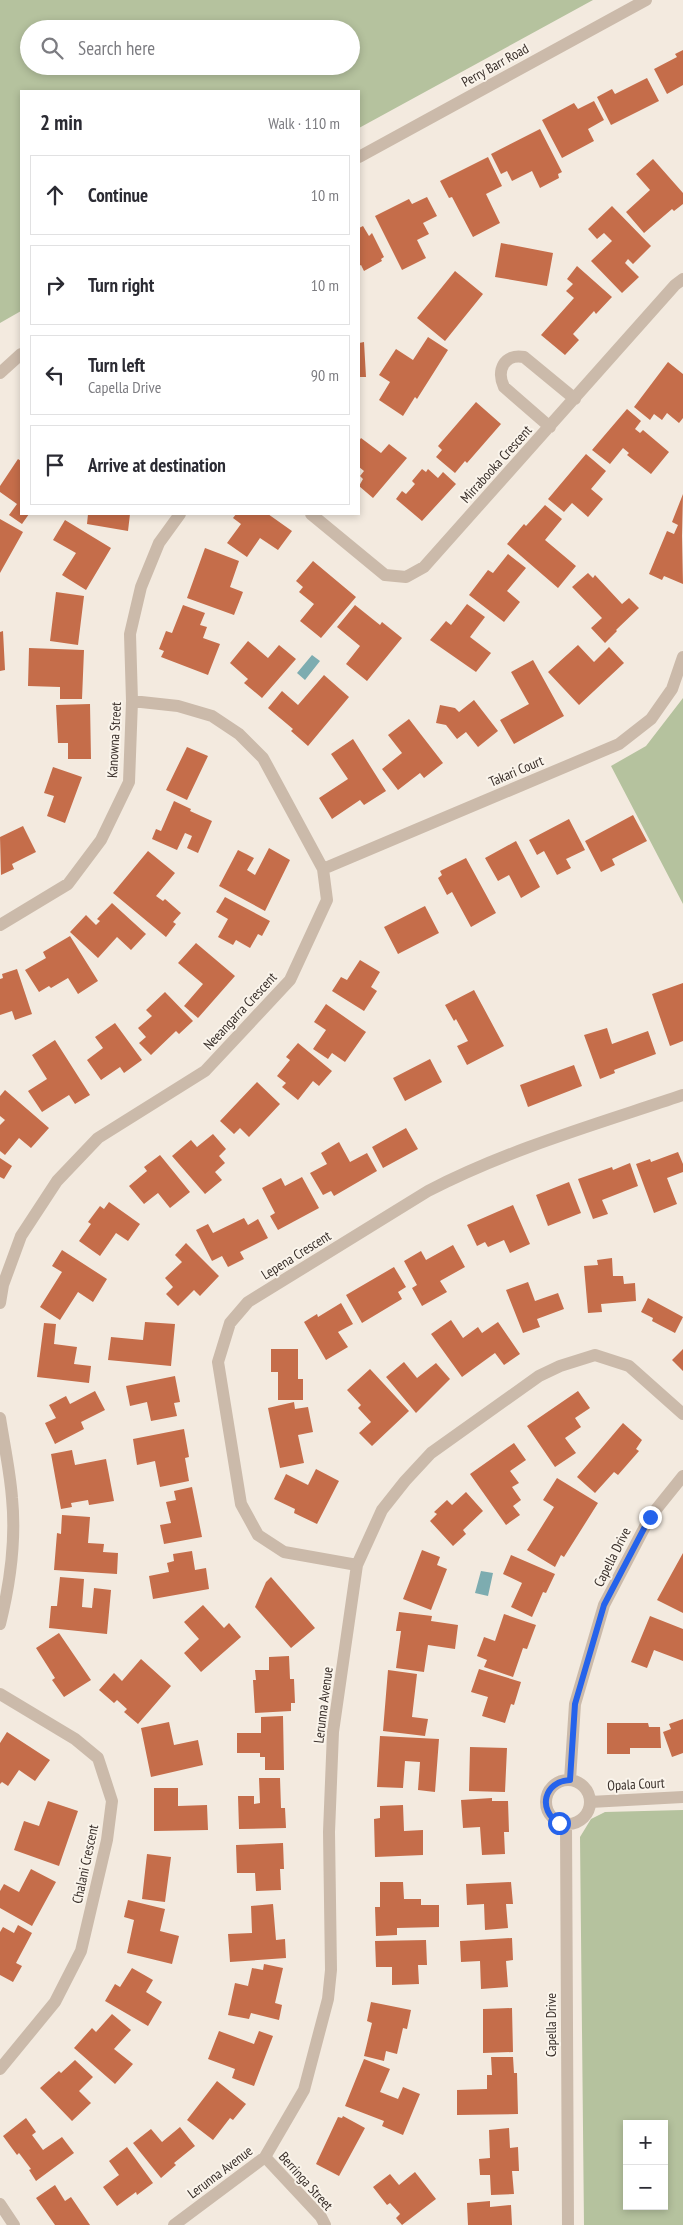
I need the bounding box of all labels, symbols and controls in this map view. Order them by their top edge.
search box [20,20,360,75]
icon: search [38,34,66,62]
text: Search here [78,36,155,60]
street label: Perry Barr Road [458,39,532,91]
text: 2 min [40,109,82,136]
text: Walk · 110 m [268,113,340,133]
icon: ahead [41,181,69,209]
text: Continue [88,183,148,207]
text: 10 m [311,185,339,205]
icon: right [41,271,69,299]
text: Turn right [88,273,154,297]
text: 10 m [311,275,339,295]
text: Turn left [88,353,145,377]
icon: left [41,361,69,389]
text: 90 m [311,365,339,385]
text: Capella Drive [88,377,161,397]
street label: Mirrabooka Crescent [456,421,536,507]
icon: arrive [41,451,69,479]
text: Arrive at destination [88,453,226,477]
street label: Kanowna Street [103,701,125,779]
street label: Takari Court [486,751,546,791]
street label: Neeangarra Crescent [199,968,281,1054]
street label: Lepena Crescent [258,1226,334,1283]
route end [639,1506,662,1529]
street label: Capella Drive [589,1524,635,1590]
street label: Lerunna Avenue [309,1666,337,1744]
street label: Opala Court [607,1774,665,1794]
route start [548,1812,571,1835]
street label: Chalani Crescent [68,1823,102,1905]
street label: Capella Drive [542,1993,560,2057]
map controls [623,2120,668,2210]
button: + [623,2120,668,2165]
street label: Lerunna Avenue [184,2142,256,2202]
street label: Berringa Street [275,2148,337,2214]
button: − [623,2165,668,2210]

